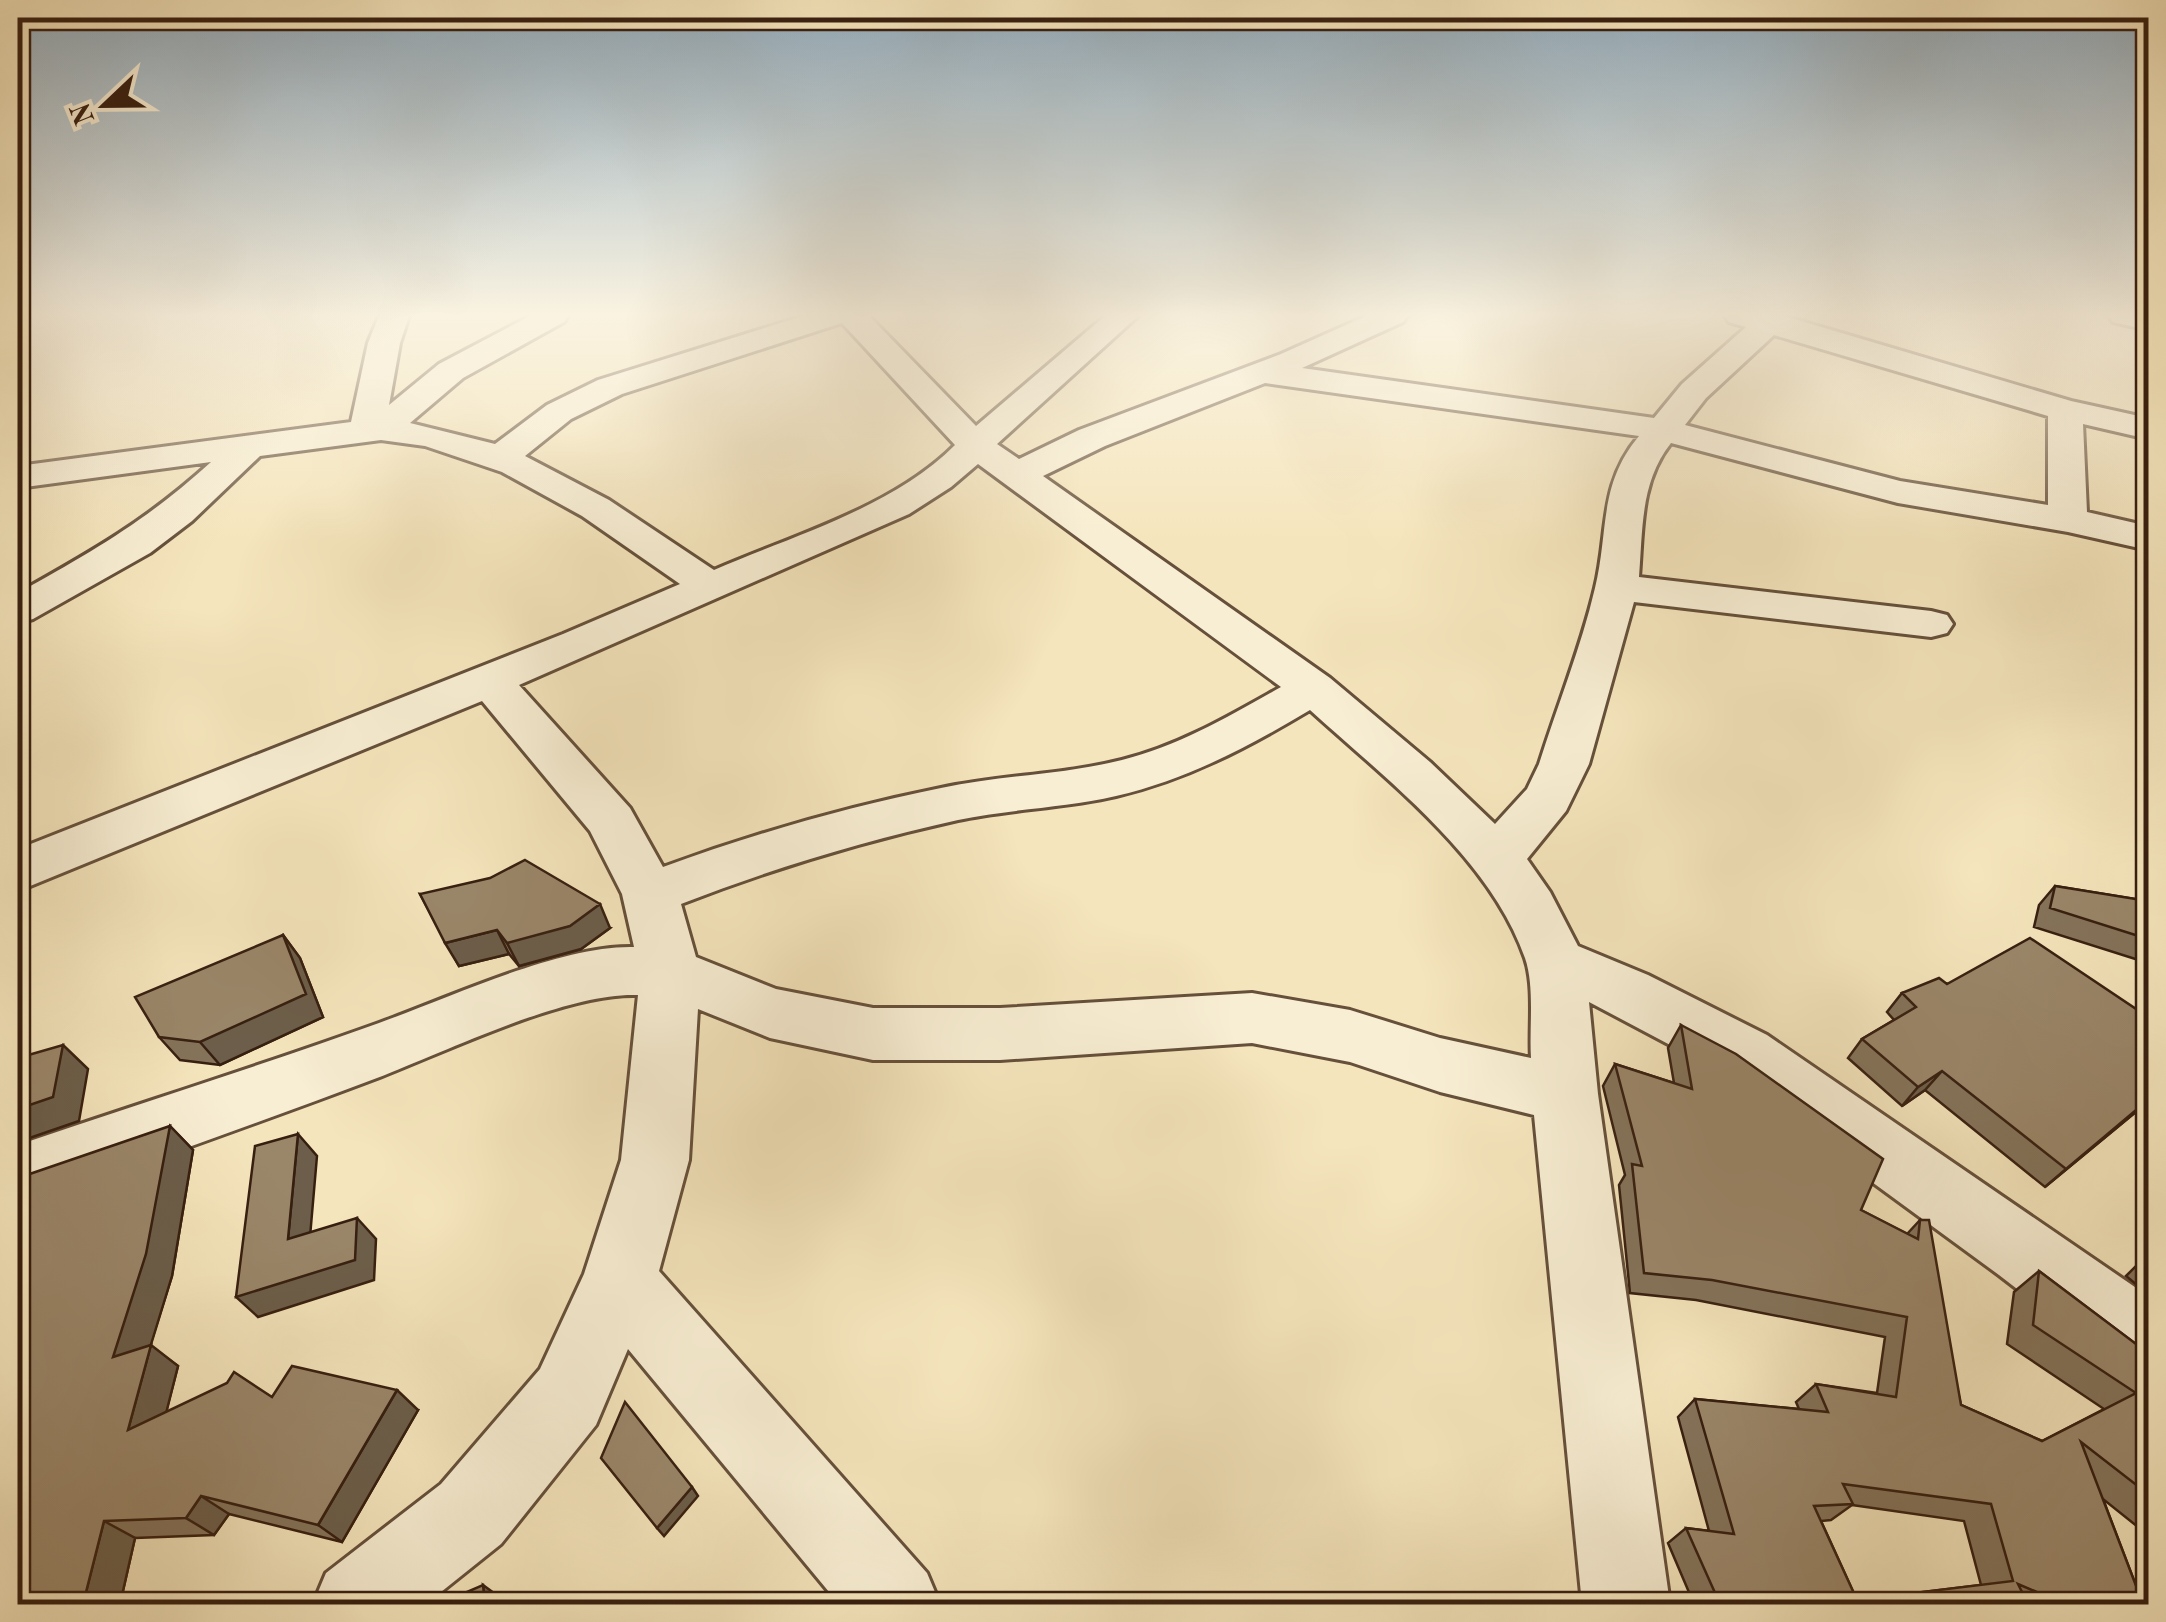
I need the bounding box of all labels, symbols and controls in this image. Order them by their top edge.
north arrow [55,55,155,155]
text: N [67,98,102,128]

